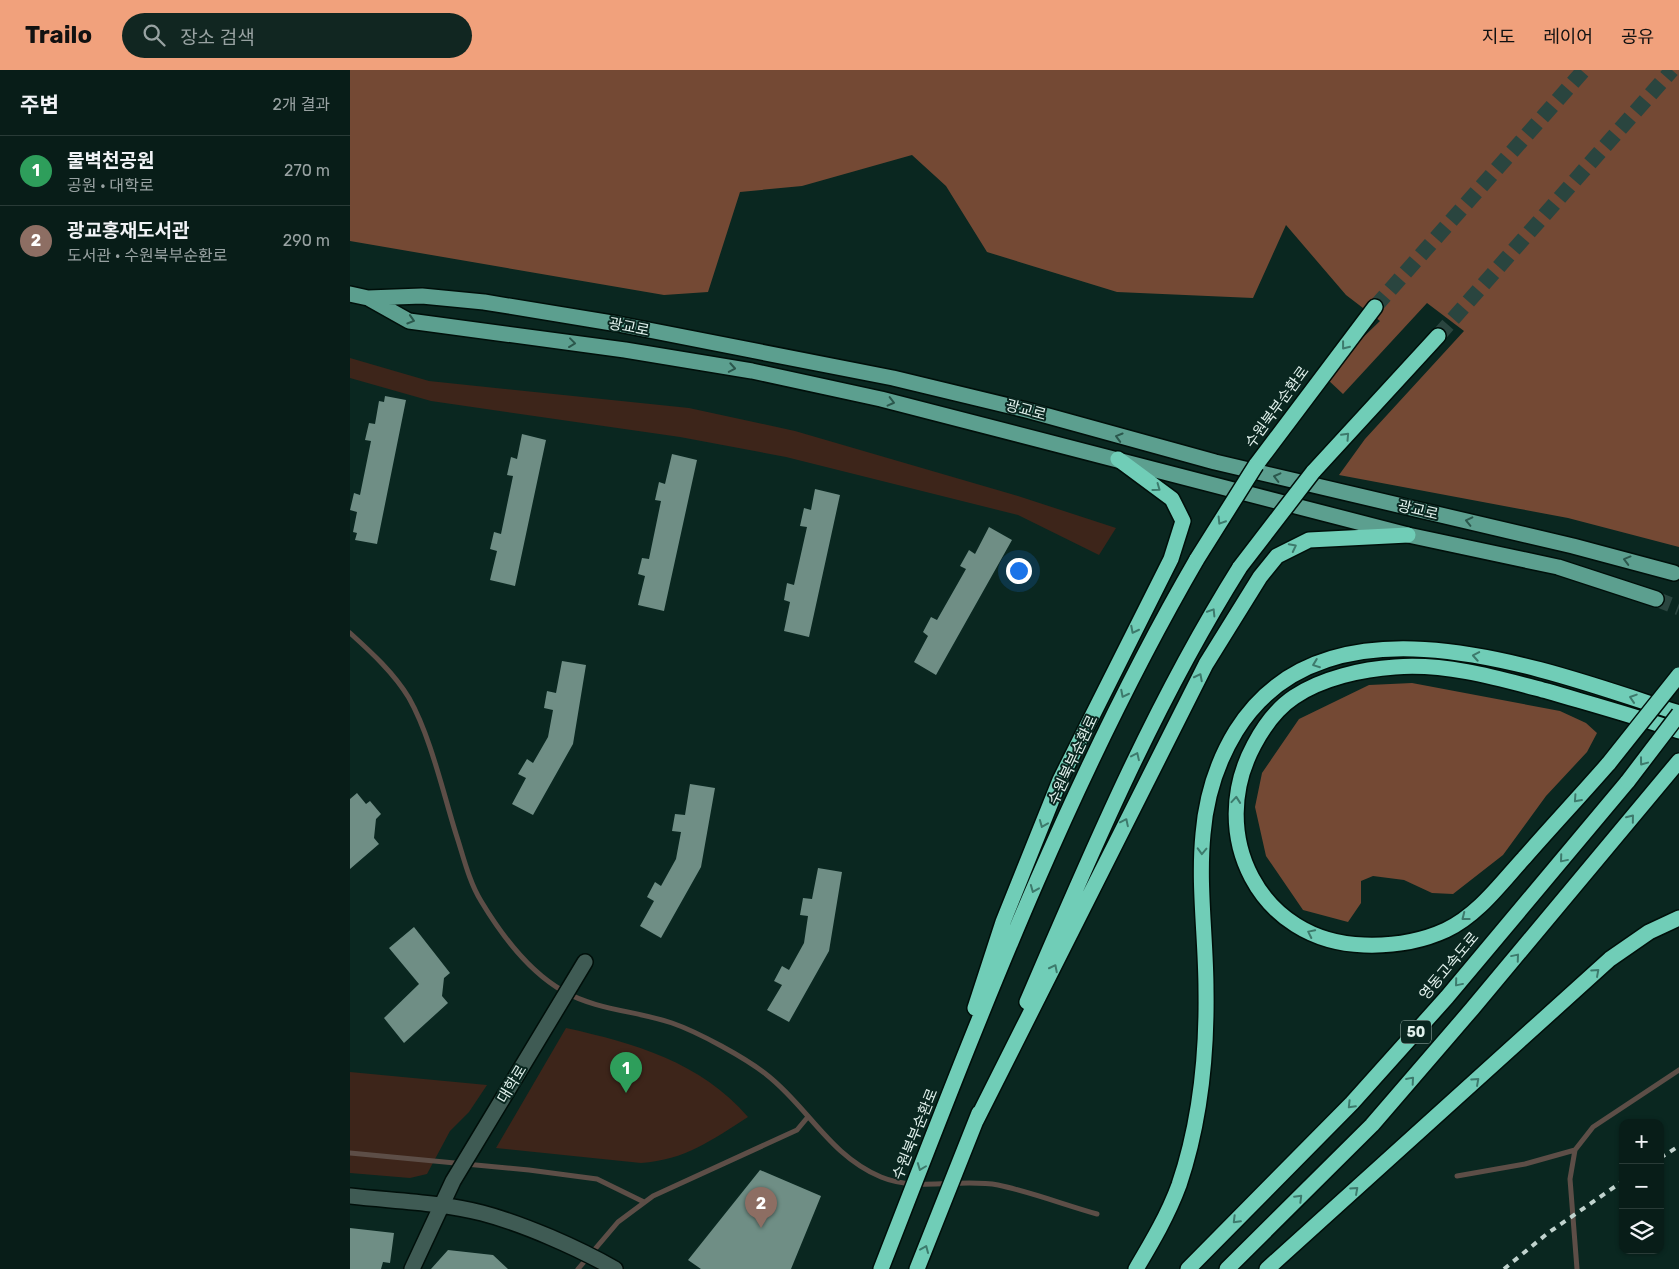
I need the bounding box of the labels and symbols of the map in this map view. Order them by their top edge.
street label: 광교로 [607,314,651,340]
one-way arrow [406,315,415,325]
one-way arrow [568,337,576,348]
one-way arrow [1342,340,1350,349]
one-way arrow [728,363,736,373]
street label: 수원북부순환로 [1241,363,1313,451]
one-way arrow [886,396,895,407]
street label: 광교로 [1004,396,1048,424]
one-way arrow [1116,432,1124,442]
one-way arrow [1341,433,1350,442]
one-way arrow [1272,472,1281,483]
one-way arrow [1151,482,1161,491]
street label: 광교로 [1396,497,1440,523]
one-way arrow [1218,515,1227,524]
one-way arrow [1465,516,1474,527]
one-way arrow [1287,544,1296,554]
one-way arrow [1624,556,1632,566]
your location [1006,558,1032,584]
one-way arrow [1205,608,1215,617]
one-way arrow [1130,624,1140,633]
one-way arrow [1471,651,1480,661]
one-way arrow [1312,658,1320,668]
one-way arrow [1193,674,1203,683]
one-way arrow [1120,689,1130,698]
one-way arrow [1629,694,1637,704]
street label: 수원북부순환로 [1044,712,1102,808]
one-way arrow [1130,752,1140,761]
one-way arrow [1640,756,1648,765]
one-way arrow [1573,794,1582,803]
one-way arrow [1230,796,1241,804]
one-way arrow [1626,815,1634,824]
one-way arrow [1119,818,1130,827]
one-way arrow [1038,819,1049,828]
one-way arrow [1197,848,1207,855]
one-way arrow [1560,853,1568,862]
one-way arrow [1030,884,1040,893]
one-way arrow [1462,912,1471,920]
street label: 영동고속도로 [1415,928,1483,1004]
one-way arrow [1307,929,1316,939]
one-way arrow [1511,953,1520,962]
one-way arrow [1048,964,1058,973]
one-way arrow [1591,969,1600,978]
one-way arrow [1455,978,1464,987]
road number: 50 [1401,1020,1431,1044]
pin: 1 [610,1052,642,1093]
street label: 대학로 [494,1062,530,1106]
one-way arrow [1405,1077,1414,1086]
one-way arrow [1470,1078,1479,1087]
street label: 수원북부순환로 [889,1086,941,1182]
one-way arrow [1348,1099,1357,1108]
one-way arrow [917,1162,927,1171]
one-way arrow [1349,1186,1358,1195]
pin: 2 [745,1187,777,1228]
one-way arrow [1293,1195,1302,1204]
one-way arrow [1233,1215,1242,1224]
one-way arrow [919,1245,929,1254]

